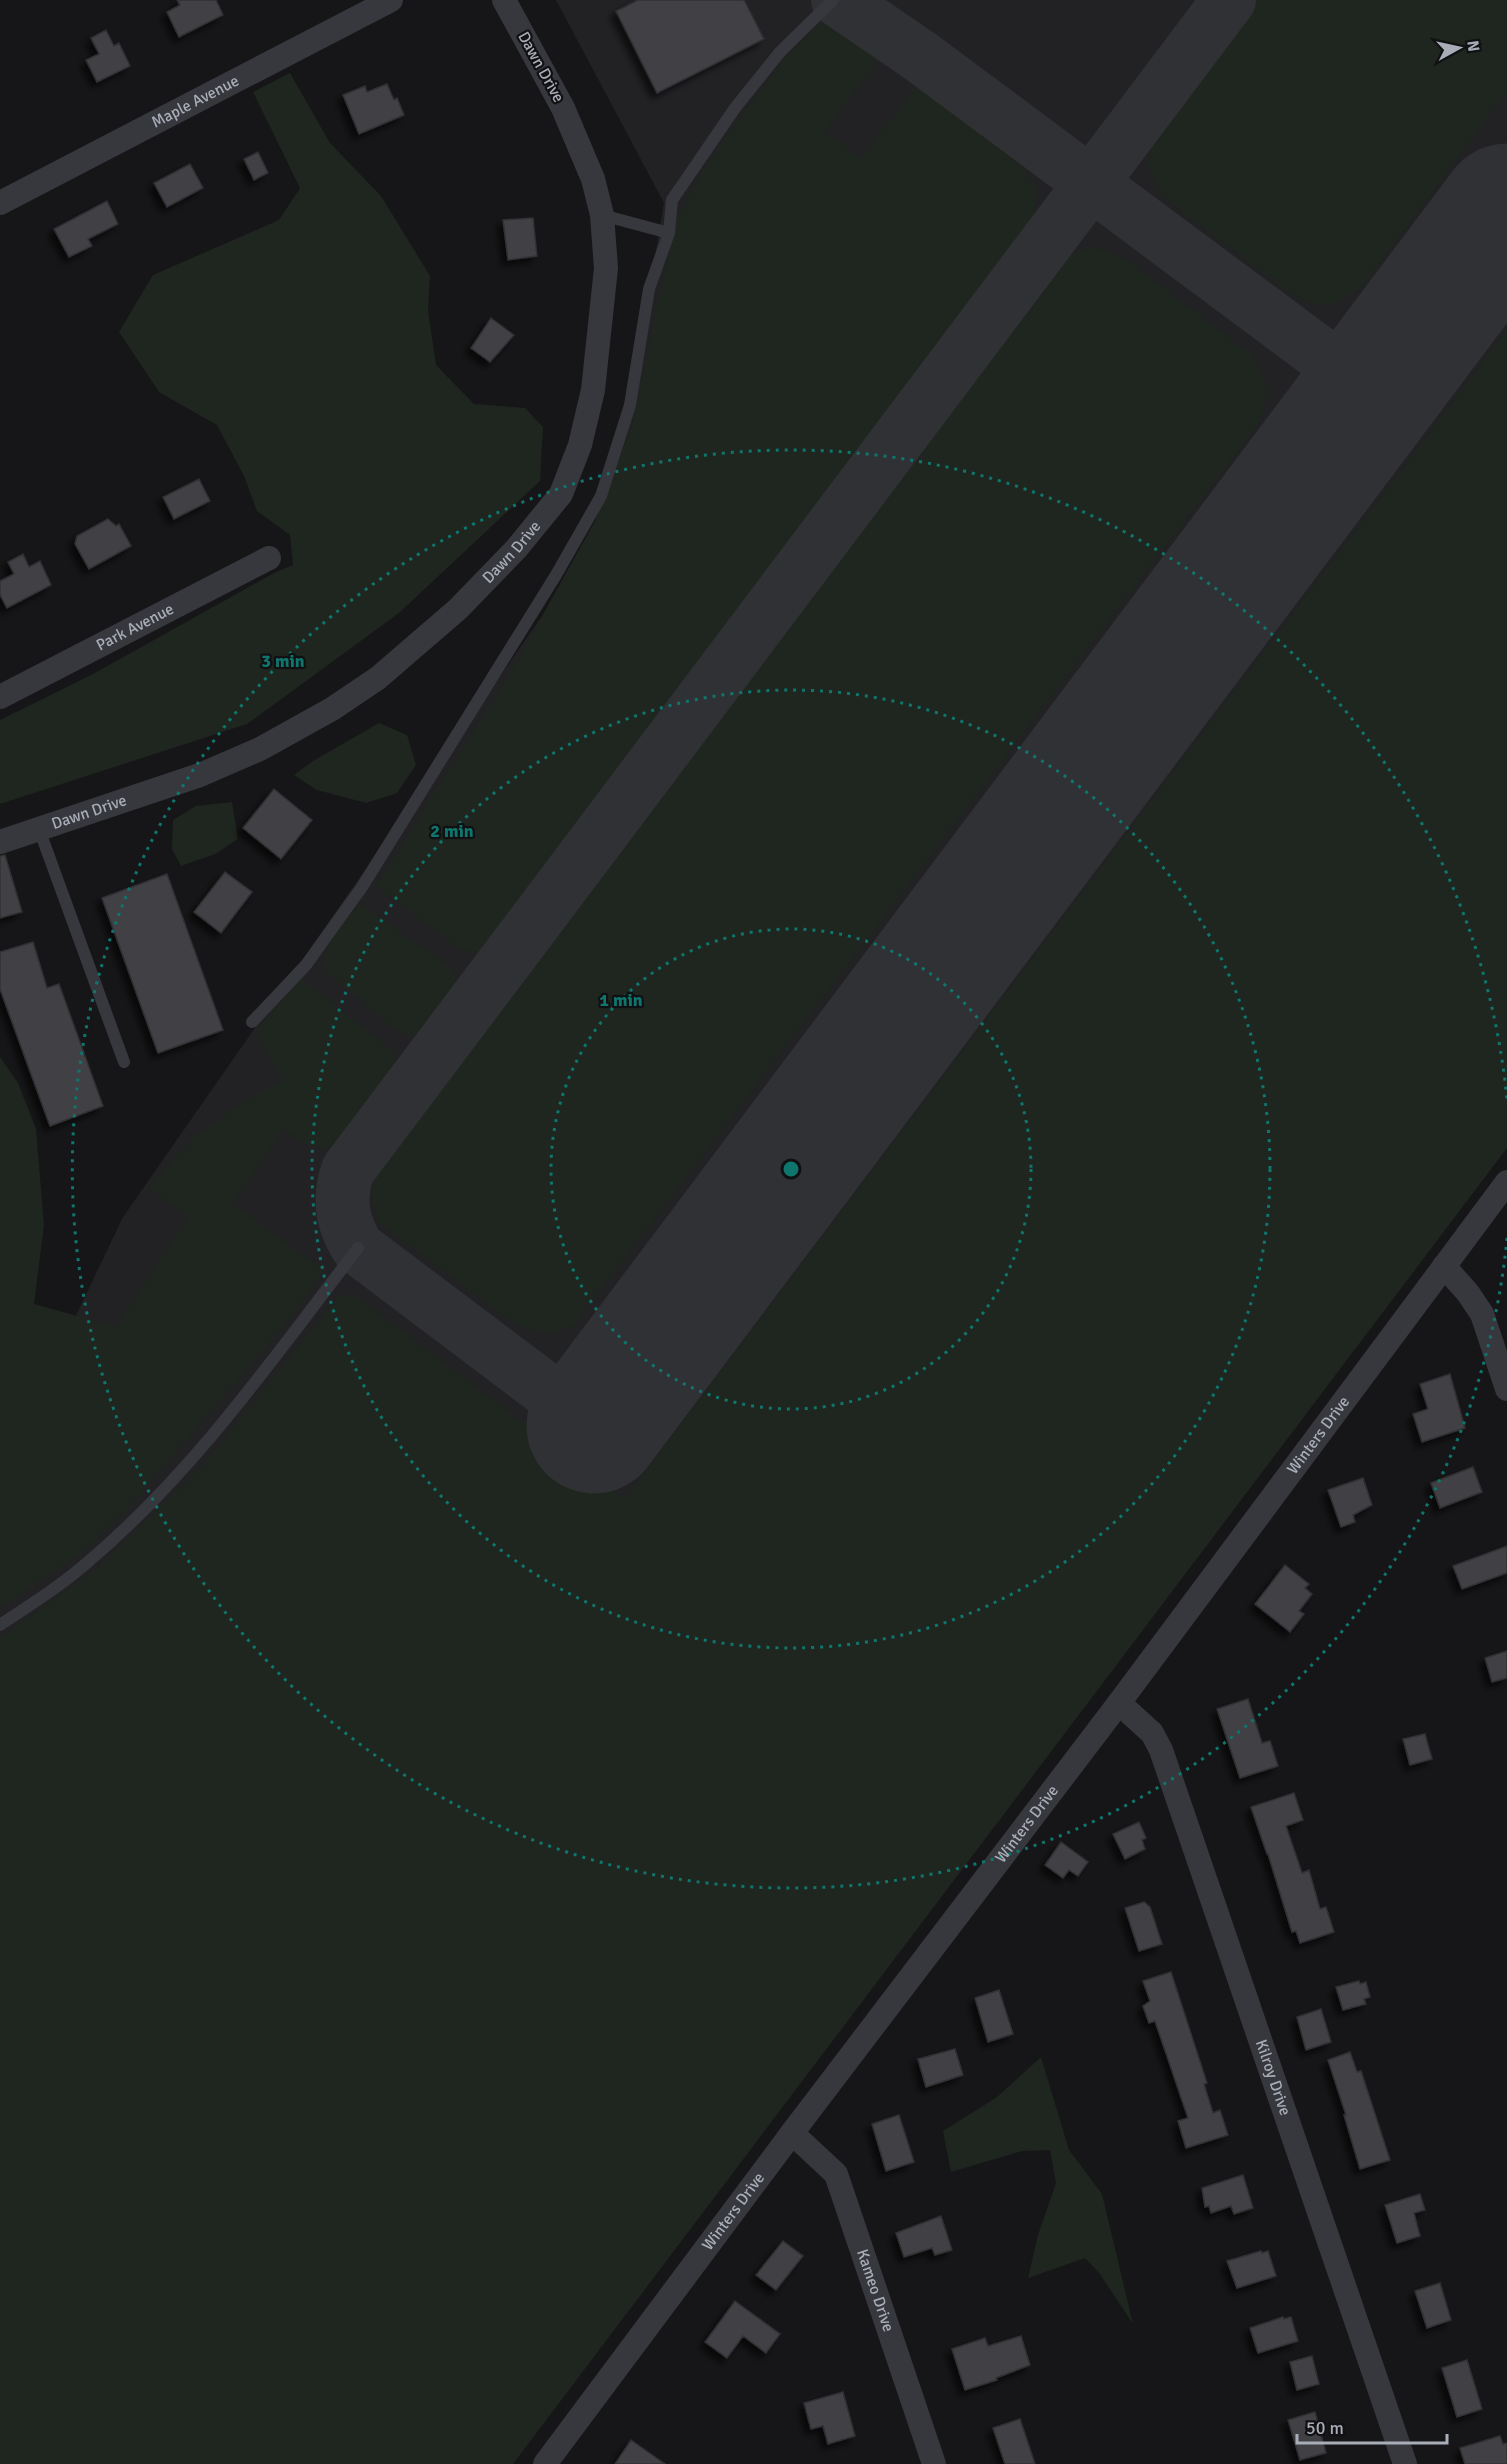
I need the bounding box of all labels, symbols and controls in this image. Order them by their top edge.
north arrow [1429,18,1489,78]
street label: Dawn Drive [513,28,569,106]
text: N [1462,39,1484,53]
street label: Maple Avenue [148,71,242,133]
street label: Dawn Drive [478,517,545,588]
street label: Park Avenue [93,599,177,655]
text: 3 min [261,650,305,672]
street label: Dawn Drive [49,790,129,834]
text: 2 min [430,820,474,842]
text: 1 min [599,989,643,1011]
centre of rings [781,1159,801,1179]
street label: Winters Drive [1283,1392,1354,1478]
street label: Winters Drive [991,1781,1063,1867]
street label: Kilroy Drive [1251,2037,1295,2118]
street label: Winters Drive [698,2169,769,2255]
street label: Kameo Drive [852,2246,899,2334]
scale bar [1297,2407,1447,2445]
text: 50 m [1306,2417,1344,2439]

